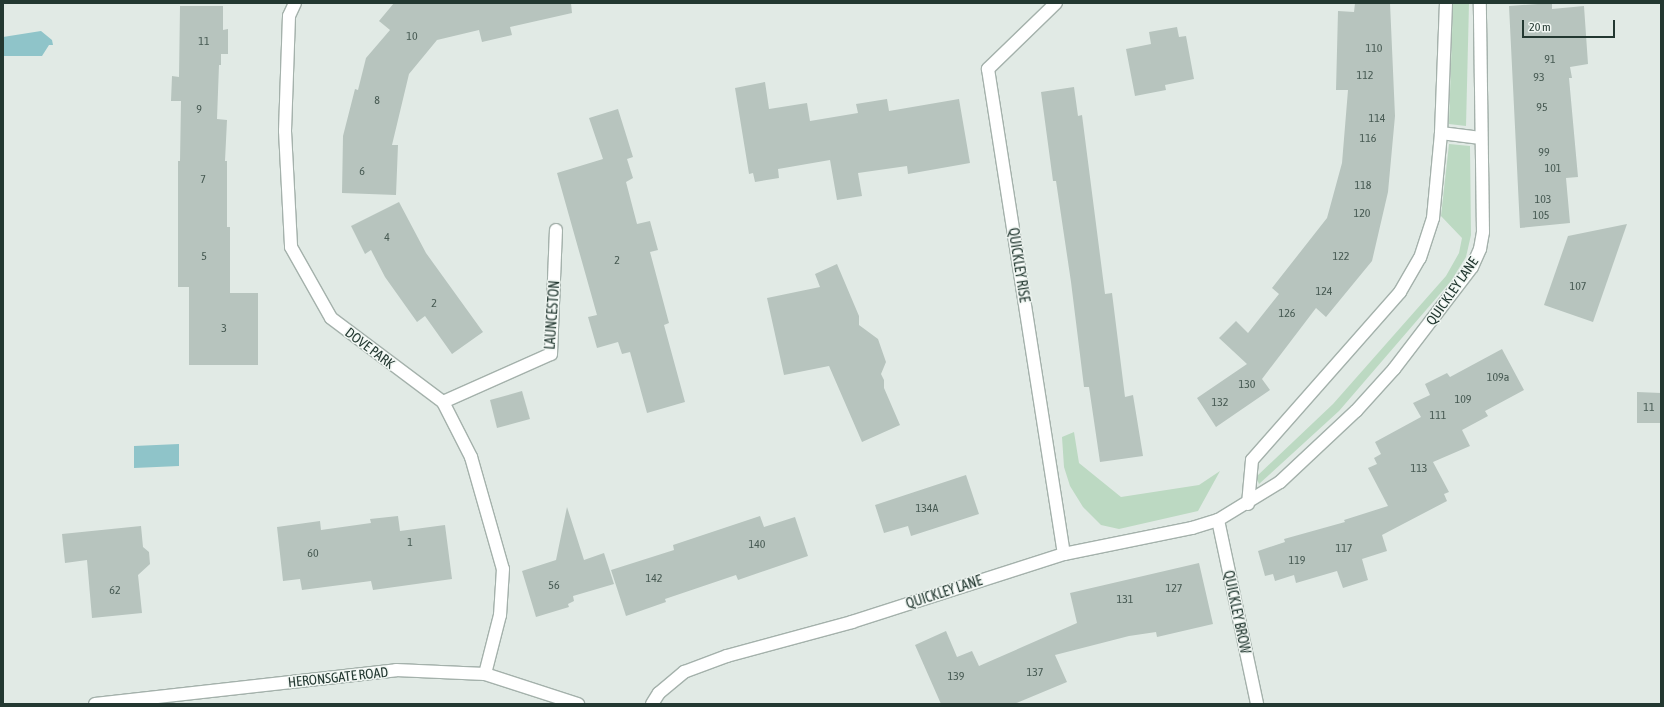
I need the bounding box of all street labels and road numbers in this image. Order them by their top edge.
street label: QUICKLEY RISE [1005,227,1033,303]
street label: QUICKLEY LANE [1422,254,1482,328]
street label: LAUNCESTON [541,280,563,350]
street label: DOVE PARK [342,324,398,372]
street label: QUICKLEY BROW [1220,569,1254,655]
street label: QUICKLEY LANE [904,572,984,612]
street label: HERONSGATE ROAD [287,663,389,691]

